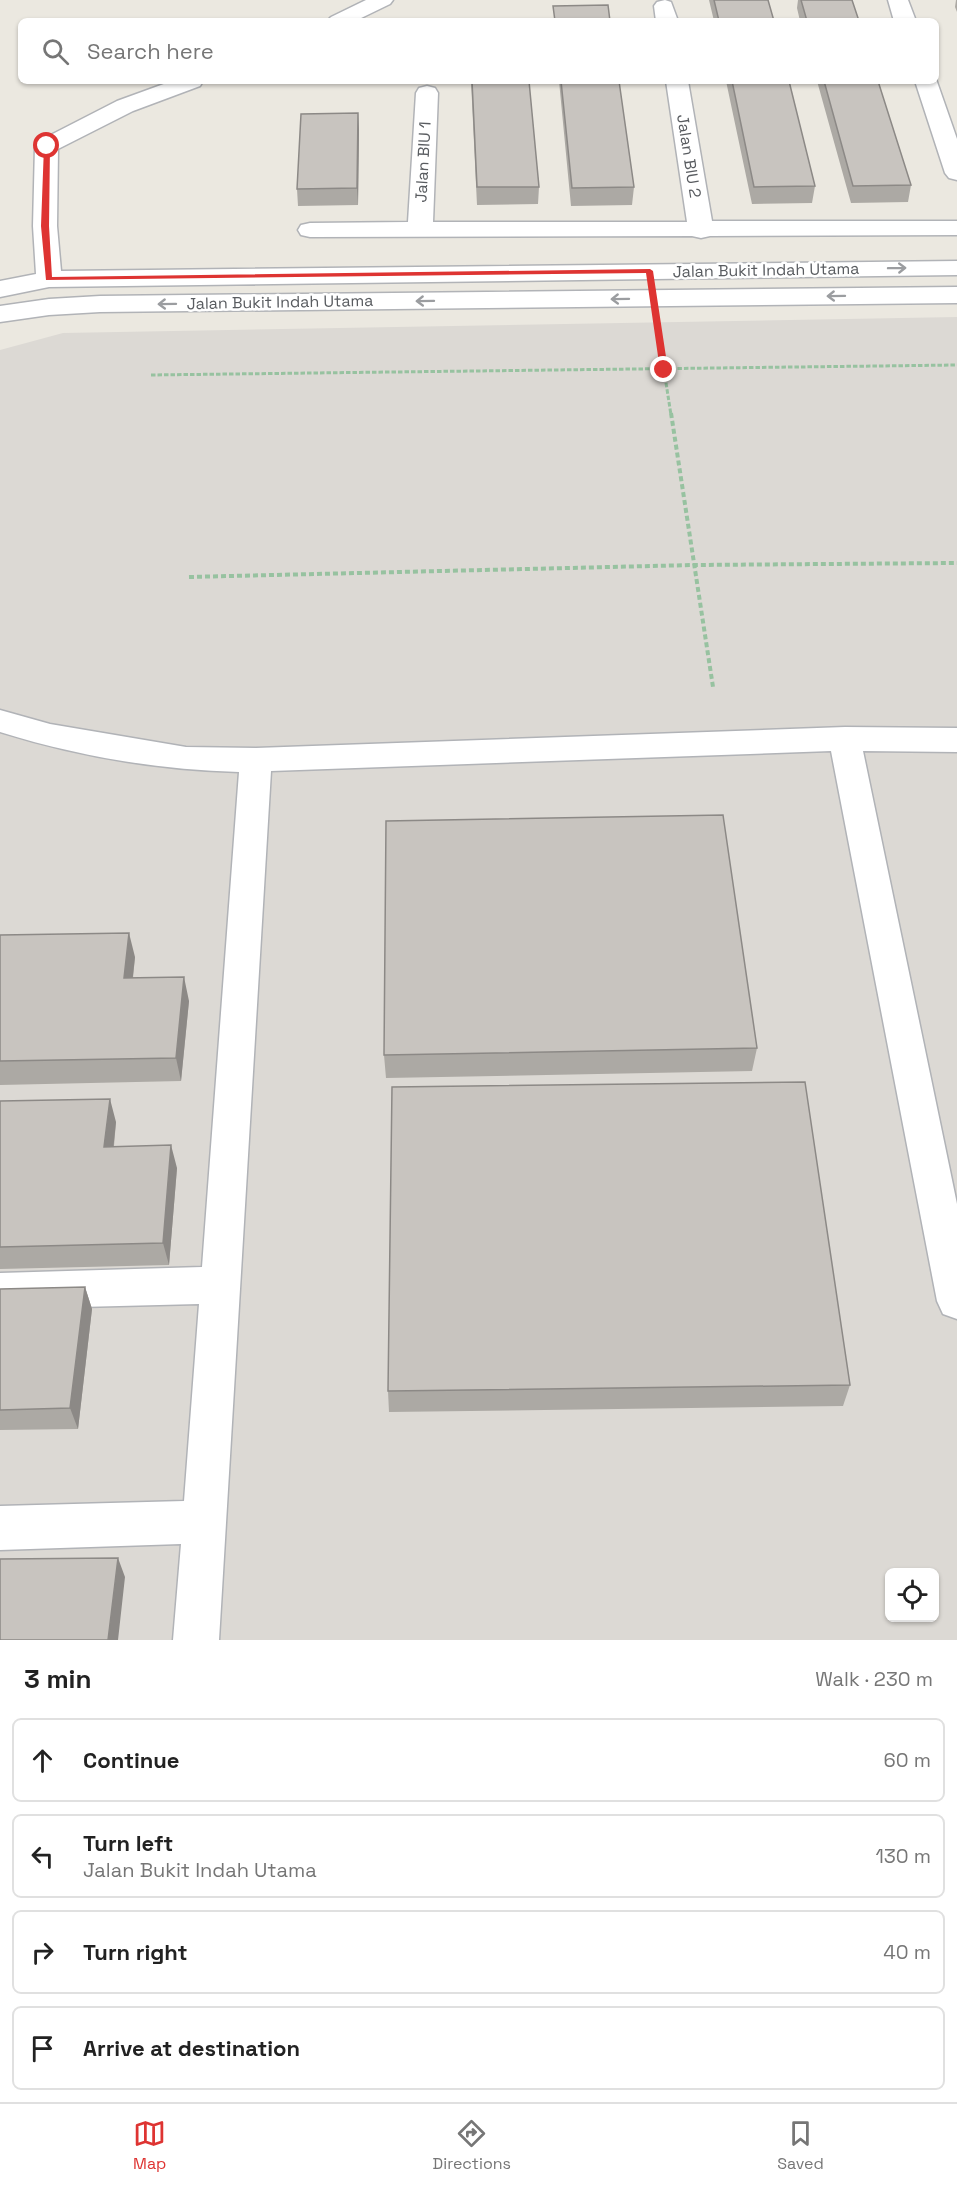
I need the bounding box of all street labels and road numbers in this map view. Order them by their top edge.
street label: Jalan BIU 2 [672,113,706,199]
street label: Jalan BIU 1 [410,121,436,203]
street label: Jalan Bukit Indah Utama [672,258,860,282]
street label: Jalan Bukit Indah Utama [186,290,374,314]

